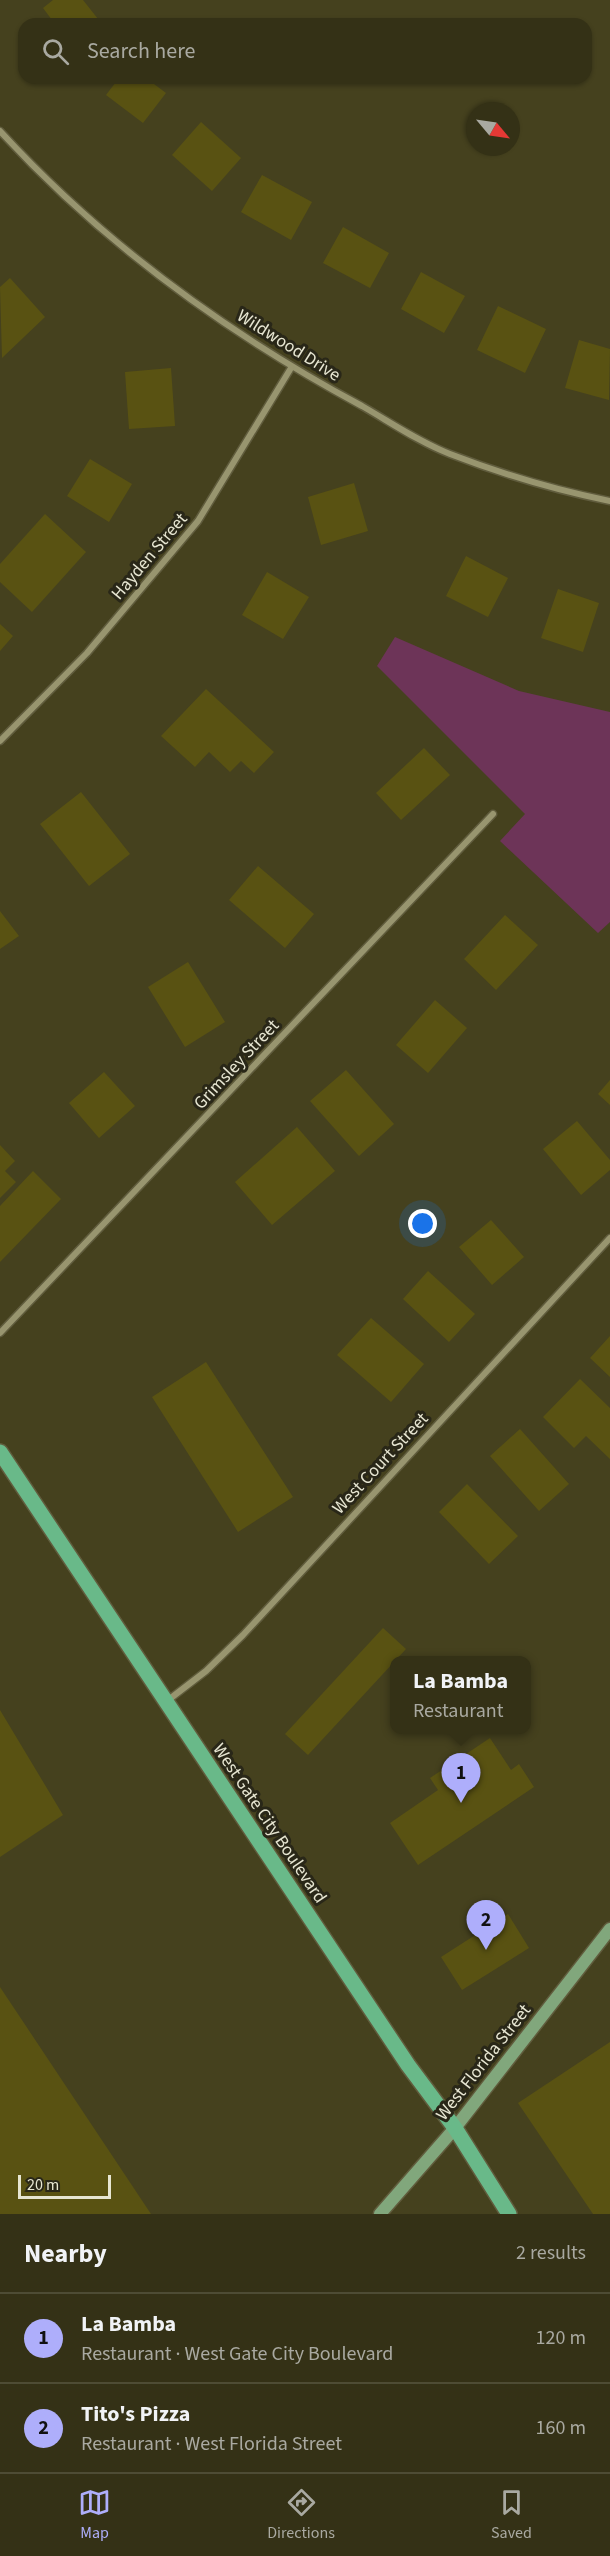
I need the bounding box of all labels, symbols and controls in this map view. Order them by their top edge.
search box [18,18,592,84]
icon: search [39,35,72,68]
text: Search here [87,35,195,67]
north arrow [466,102,520,156]
street label: Wildwood Drive [232,304,346,387]
street label: Hayden Street [106,507,193,605]
street label: Grimsley Street [188,1014,285,1115]
your location [408,1209,437,1238]
street label: West Court Street [327,1407,434,1520]
popup [390,1656,531,1734]
text: La Bamba [413,1665,508,1697]
text: Restaurant [413,1697,504,1725]
street label: West Gate City Boulevard [207,1738,332,1908]
pin: 1 [442,1754,480,1803]
pin: 2 [466,1900,506,1950]
street label: West Florida Street [430,1999,537,2126]
scale bar [18,2172,111,2200]
text: 20 m [27,2174,59,2196]
text: Nearby [24,2235,107,2272]
text: 2 results [516,2239,586,2267]
text: La Bamba [81,2308,176,2340]
text: 1 [38,2324,49,2352]
text: 120 m [536,2324,586,2352]
text: Restaurant · West Gate City Boulevard [81,2340,393,2368]
text: Tito's Pizza [81,2398,190,2430]
text: 2 [38,2414,49,2442]
text: 160 m [536,2414,586,2442]
text: Restaurant · West Florida Street [81,2430,342,2458]
tab: Map [78,2486,111,2544]
tab: Directions [267,2486,335,2544]
tab: Saved [491,2486,532,2544]

